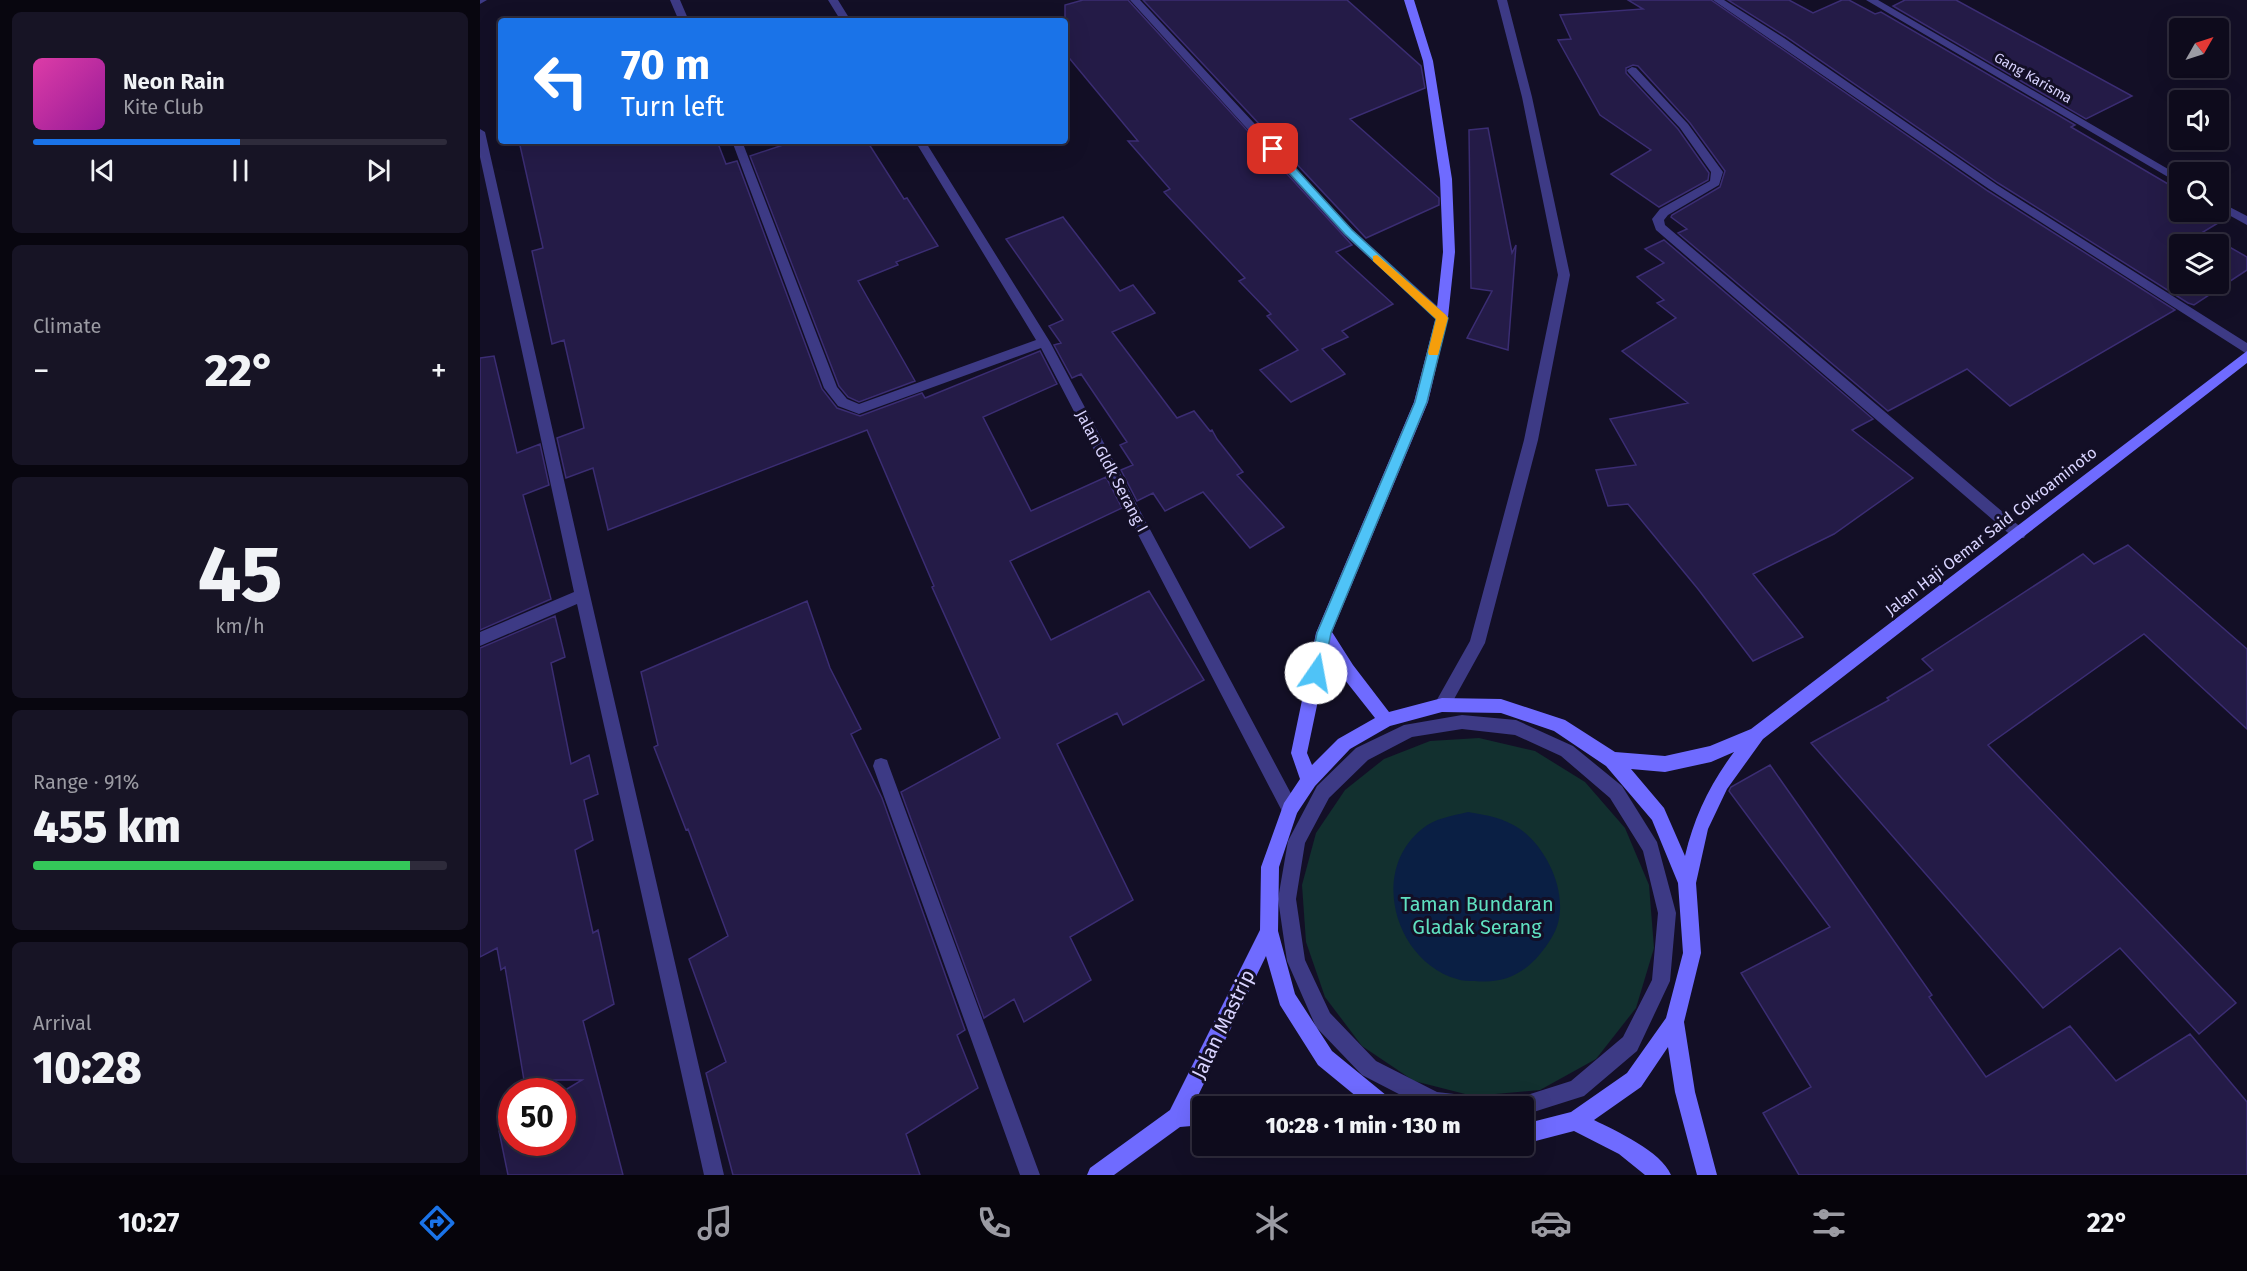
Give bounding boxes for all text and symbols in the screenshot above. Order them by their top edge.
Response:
north arrow [2169,18,2229,78]
map controls [2169,18,2229,294]
text: 70 m [621,40,710,90]
icon: left [522,42,600,120]
street label: Gang Karisma [1991,49,2075,107]
text: Neon Rain [123,68,225,95]
button: sound [2169,90,2229,150]
text: Turn left [621,91,724,123]
text: Kite Club [123,95,204,119]
pin [1247,123,1298,174]
icon: arrive [1256,132,1289,165]
icon: previous [86,154,119,187]
icon: pause [224,154,257,187]
icon: next [362,154,395,187]
button: search [2169,162,2229,222]
button: layers [2169,234,2229,294]
text: Climate [33,314,101,338]
text: 22° [205,344,275,398]
text: − [33,351,50,391]
text: + [431,351,447,391]
street label: Jalan Gldk Serang I [1072,407,1152,535]
street label: Jalan Haji Oemar Said Cokroaminoto [1882,443,2100,619]
text: 45 [197,528,283,622]
text: km/h [215,614,265,638]
position arrow [1284,641,1348,705]
text: Range · 91% [33,770,139,794]
text: 455 km [33,800,181,854]
park label: Taman Bundaran Gladak Serang [1400,892,1554,939]
street label: Jalan Mastrip [1186,965,1260,1083]
text: Arrival [33,1011,92,1035]
text: 10:28 [33,1041,142,1095]
speed limit sign: 50 [498,1078,576,1156]
text: 10:28 · 1 min · 130 m [1265,1112,1461,1139]
icon: directions [416,1202,458,1244]
icon: music [694,1202,736,1244]
icon: phone [973,1202,1015,1244]
icon: climate [1251,1202,1293,1244]
icon: car [1530,1202,1572,1244]
icon: filters [1808,1202,1850,1244]
text: 10:27 [118,1207,179,1239]
text: 22° [2087,1207,2129,1239]

